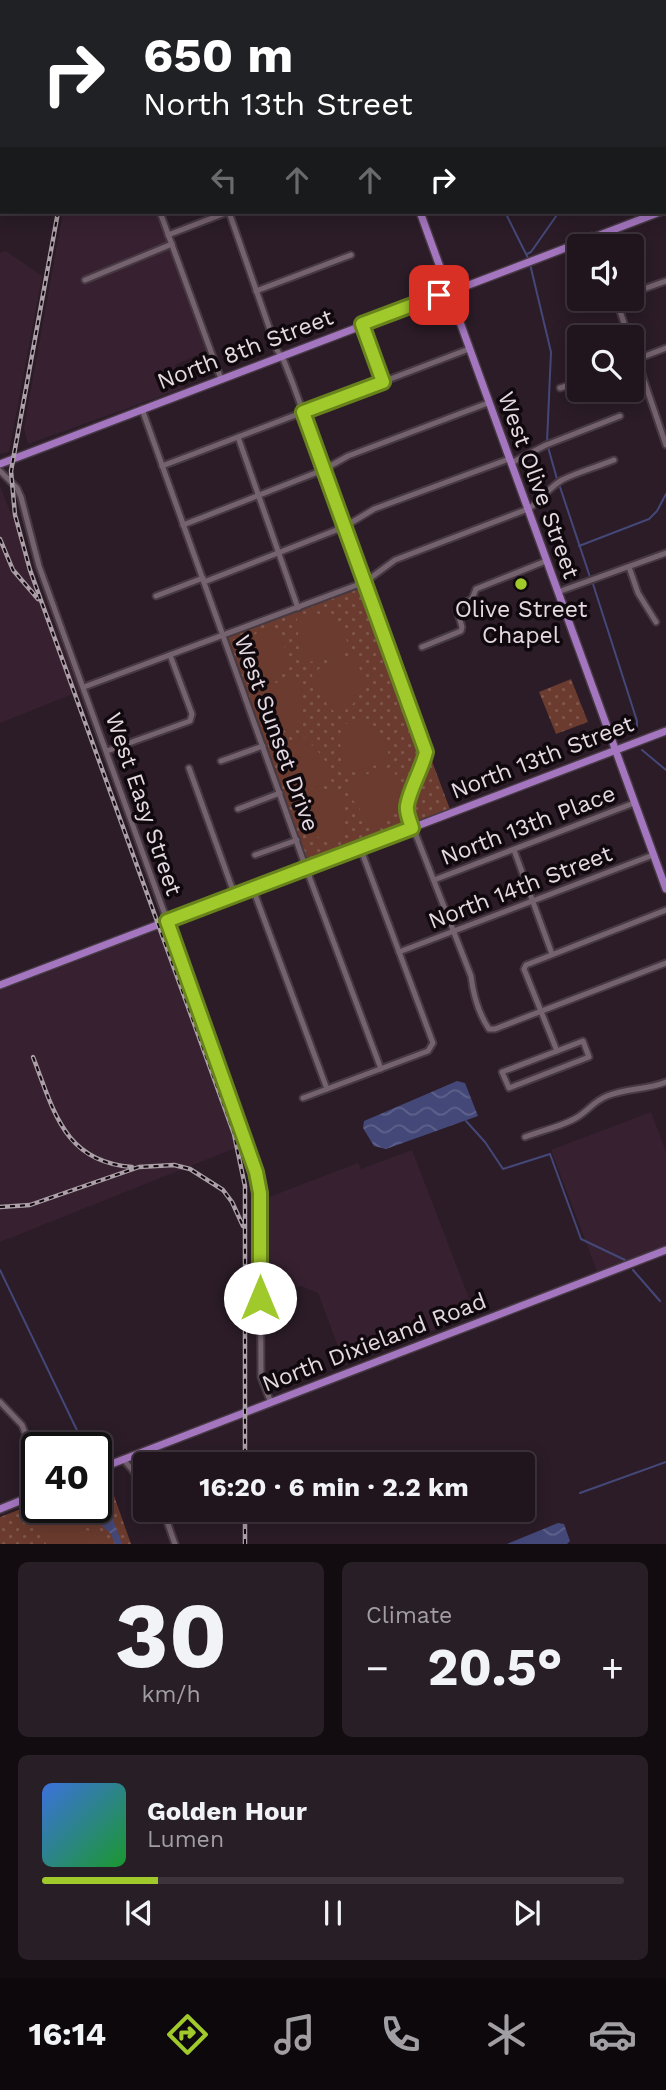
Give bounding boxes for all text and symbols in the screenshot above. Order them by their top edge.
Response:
text: 650 m [143,26,293,84]
icon: right [28,28,119,119]
text: North 13th Street [143,85,413,123]
icon: left [205,161,243,199]
icon: ahead [278,161,316,199]
icon: ahead [351,161,389,199]
icon: right [424,161,462,199]
map controls [567,234,644,402]
button: sound [567,234,644,311]
pin [409,265,469,325]
icon: arrive [420,276,458,314]
street label: North 8th Street [154,303,337,395]
button: search [567,325,644,402]
street label: West Olive Street [492,388,585,583]
marker: Olive Street Chapel [513,576,529,592]
place label: Olive Street Chapel [455,596,588,649]
street label: West Sunset Drive [228,631,325,835]
street label: West Easy Street [100,709,188,900]
street label: North 13th Street [447,710,638,805]
street label: North 13th Place [437,780,619,871]
street label: North 14th Street [425,840,616,935]
position arrow [223,1261,297,1335]
street label: North Dixieland Road [258,1287,490,1398]
speed limit sign: 40 [21,1432,112,1523]
text: 16:20 · 6 min · 2.2 km [199,1472,469,1502]
text: 30 [115,1582,227,1689]
text: Climate [366,1602,452,1629]
text: 20.5° [427,1637,563,1698]
text: − [366,1646,389,1690]
text: + [601,1646,624,1690]
text: km/h [141,1681,201,1708]
text: Golden Hour [147,1796,307,1826]
text: Lumen [147,1826,224,1853]
icon: previous [120,1894,158,1932]
icon: pause [314,1894,352,1932]
icon: next [508,1894,546,1932]
icon: directions [163,2010,212,2059]
icon: music [270,2010,319,2059]
icon: phone [376,2010,425,2059]
icon: climate [482,2010,531,2059]
icon: car [588,2010,637,2059]
text: 16:14 [29,2015,106,2053]

